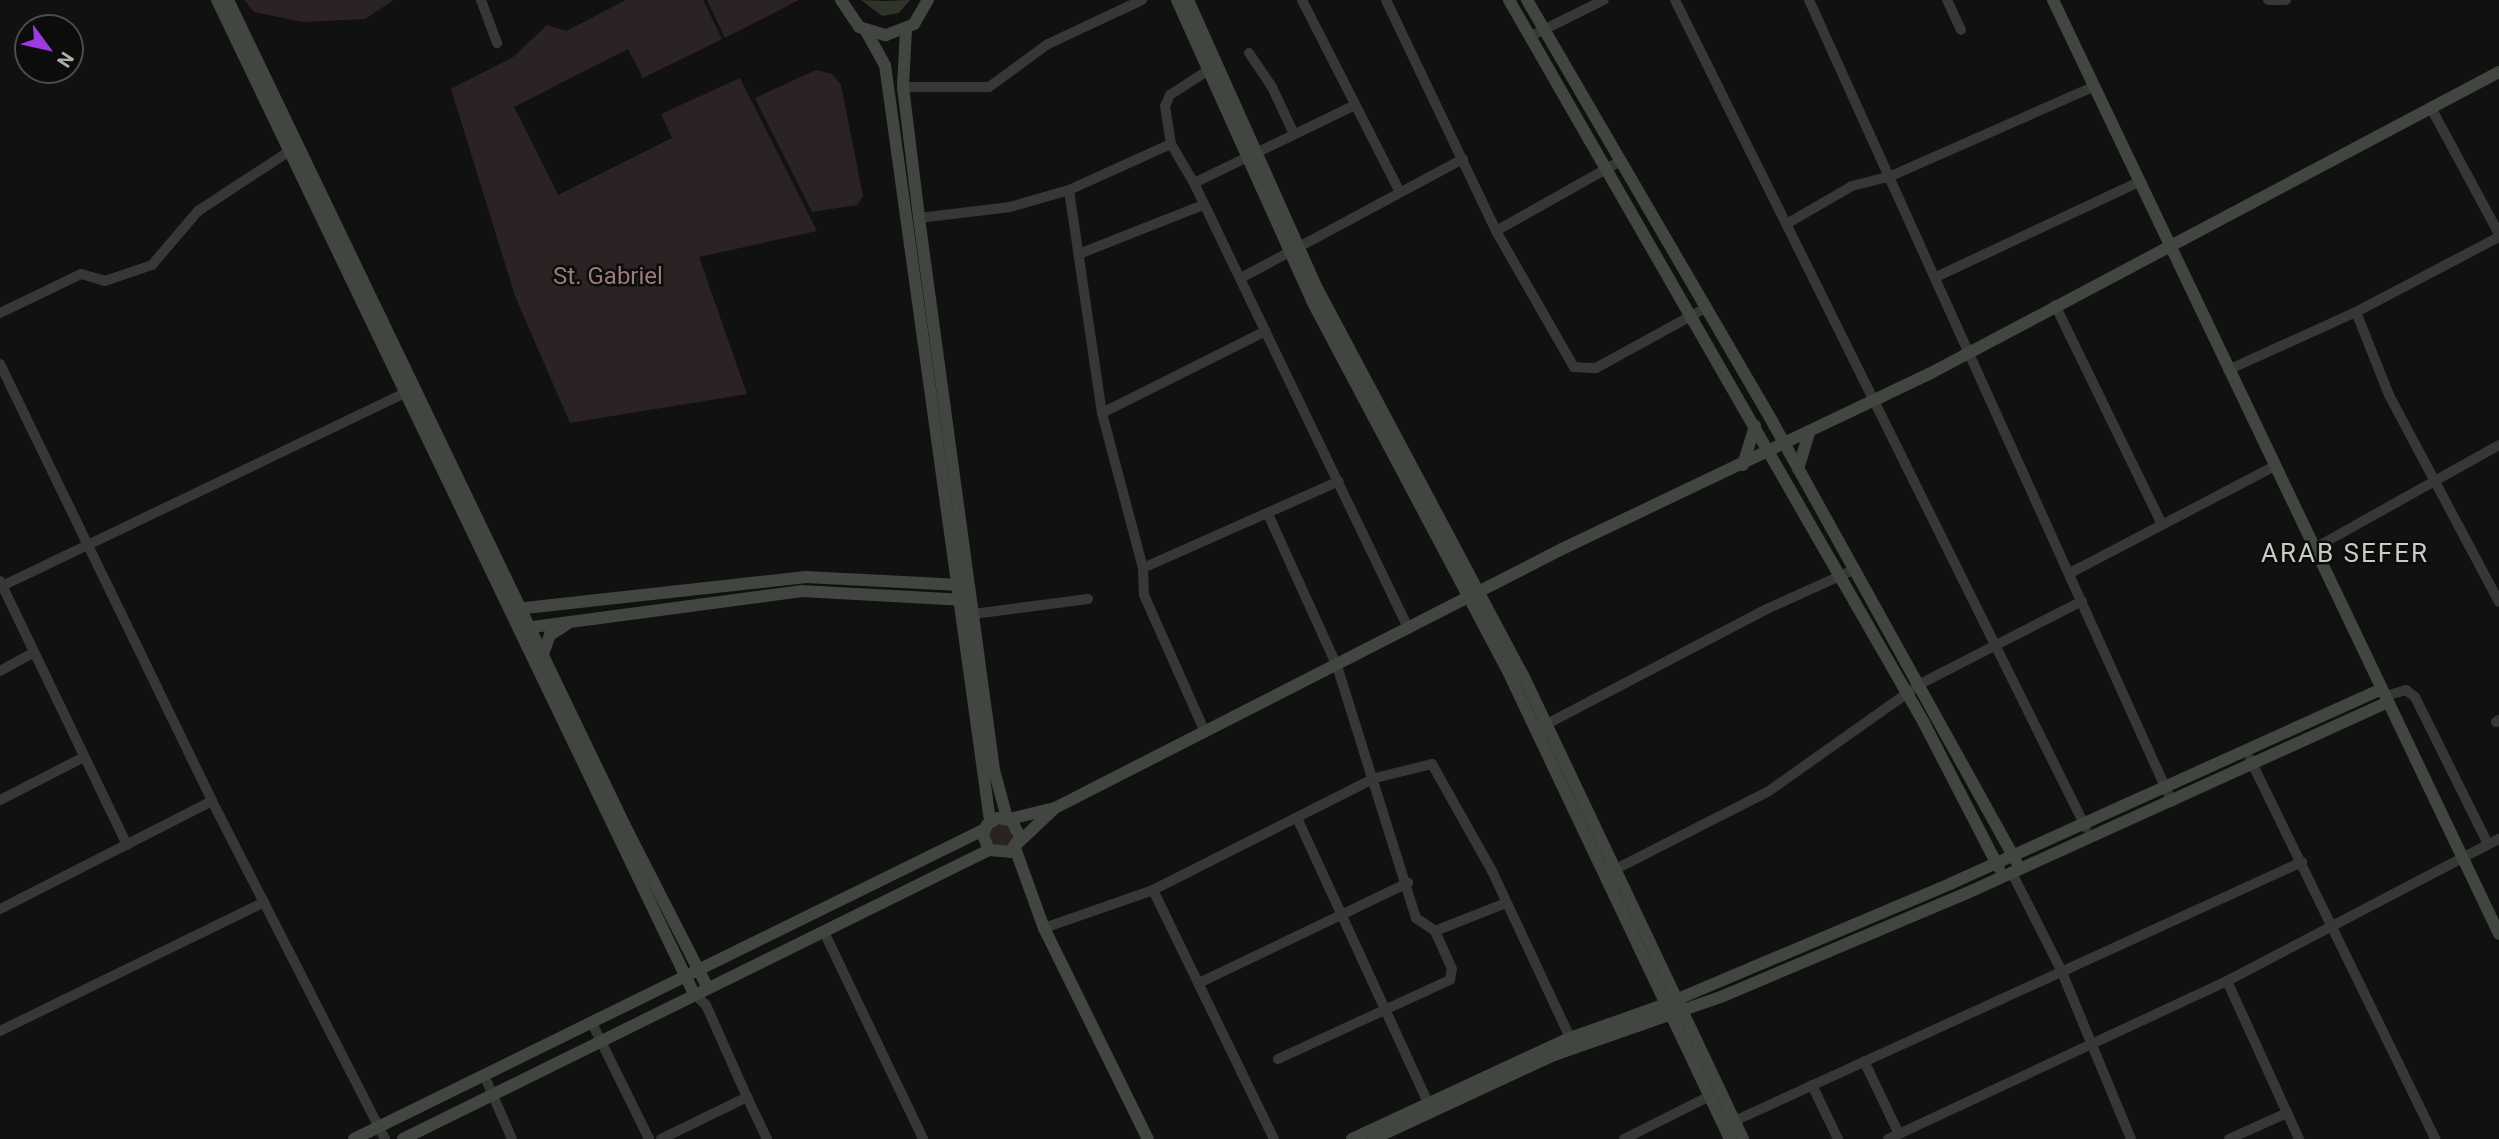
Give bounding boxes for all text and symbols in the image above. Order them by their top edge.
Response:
north arrow [14,14,84,84]
text: N [52,48,79,72]
park label: St. Gabriel [553,263,663,291]
district label: ARAB SEFER [2262,538,2428,570]

